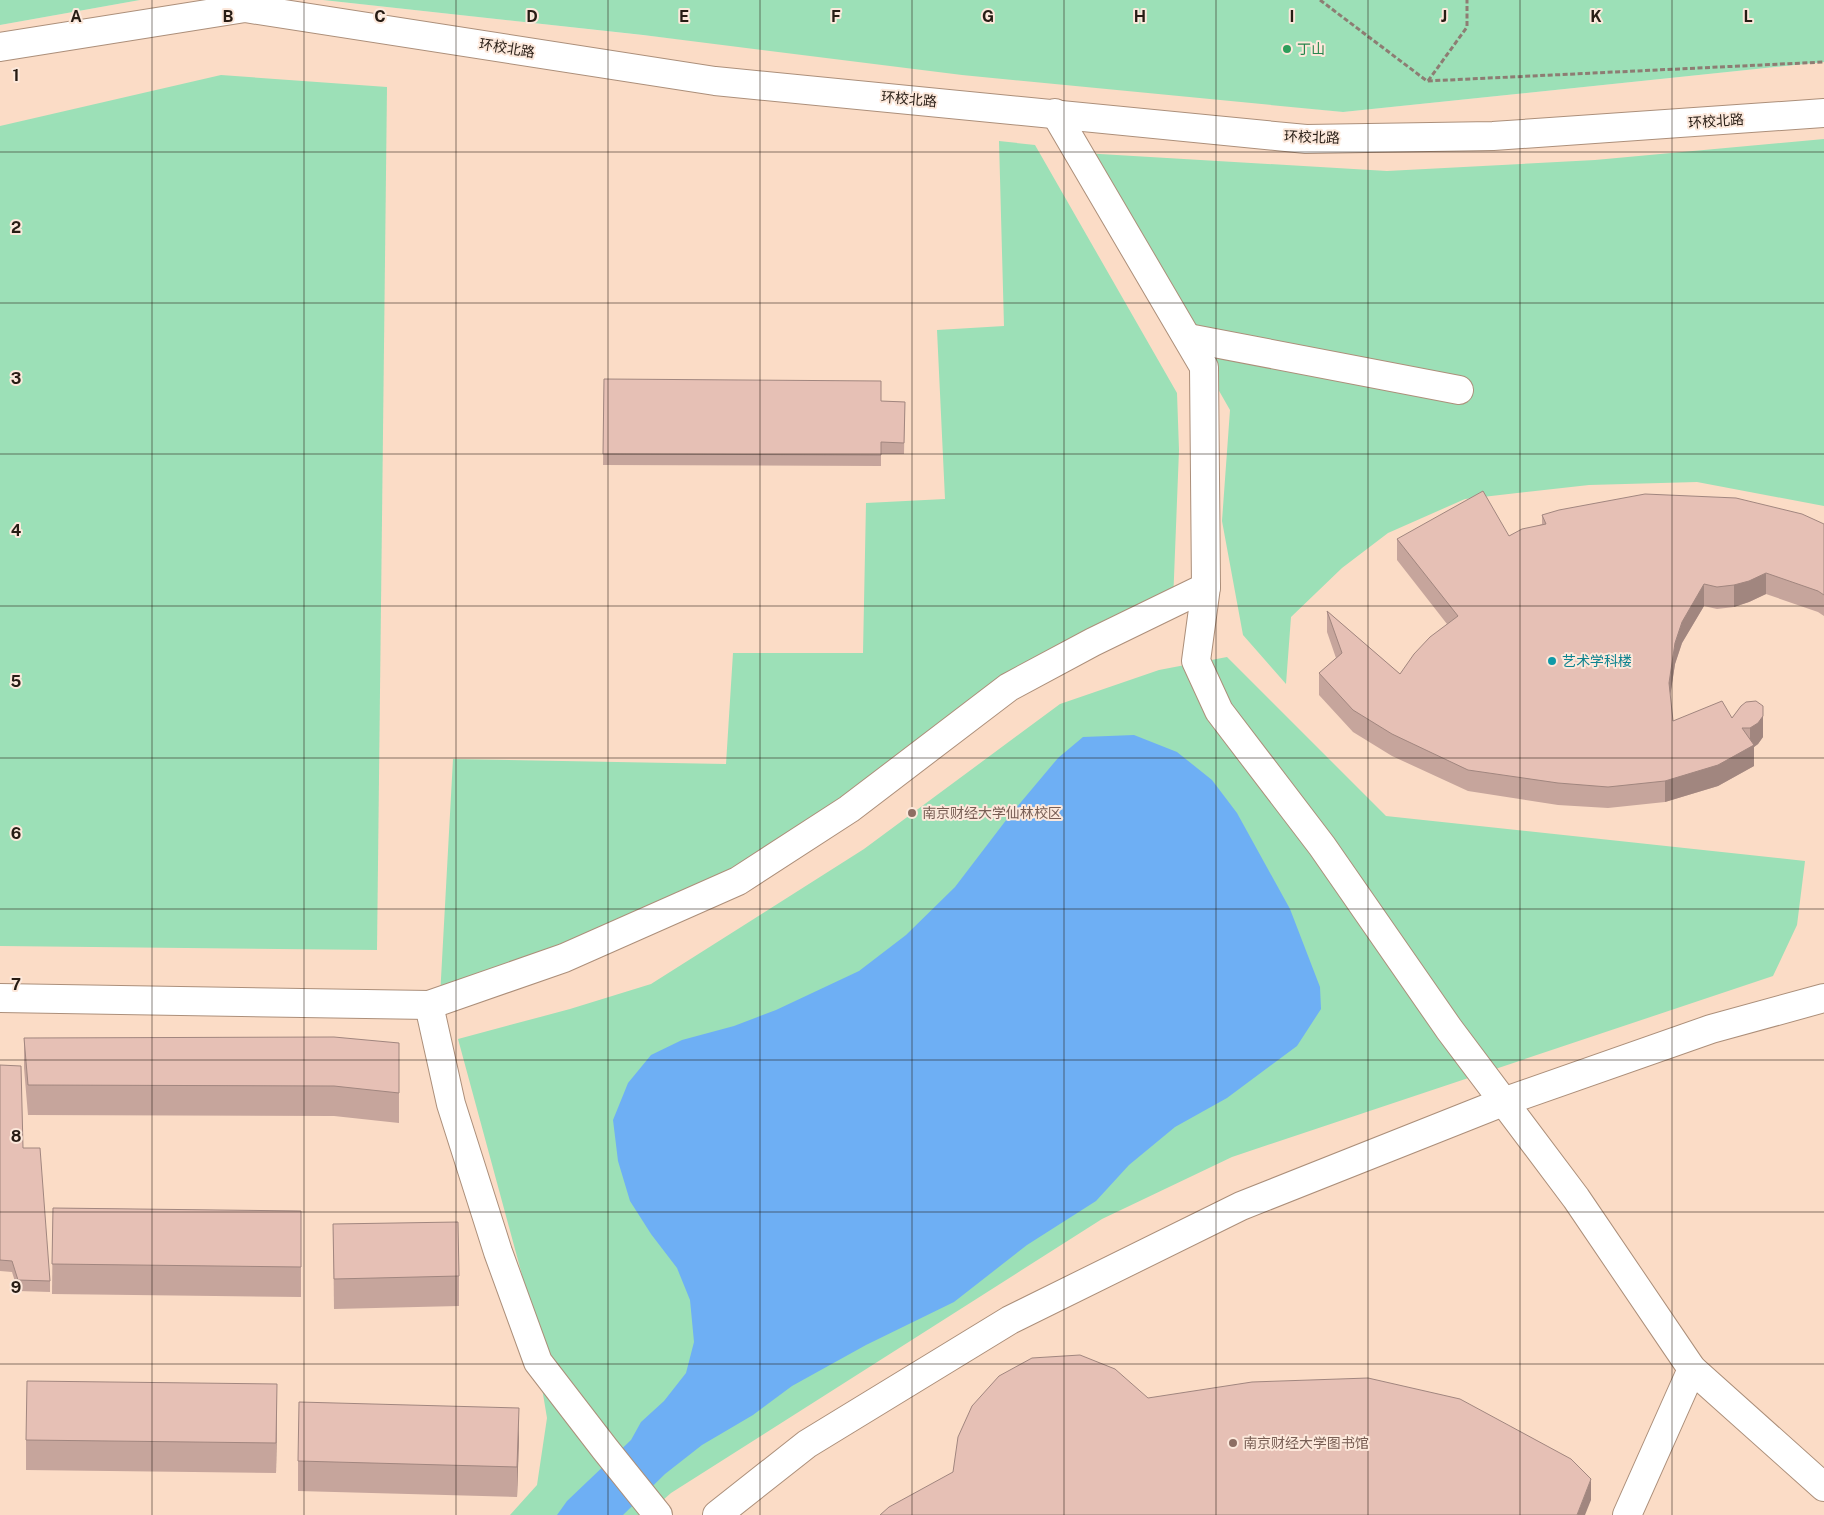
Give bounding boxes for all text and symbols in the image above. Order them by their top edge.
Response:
text: A [70,7,82,26]
text: B [223,7,234,26]
text: C [374,7,386,26]
text: D [526,7,538,26]
text: E [679,7,689,26]
text: F [831,7,841,26]
text: G [982,7,994,26]
text: H [1134,7,1146,26]
text: I [1290,7,1294,26]
text: J [1441,7,1447,26]
text: K [1590,7,1602,26]
text: L [1743,7,1753,26]
street label: 环校北路 [478,36,536,60]
place label: 丁山 [1297,41,1325,57]
marker: 丁山 [1281,43,1293,55]
text: 1 [13,66,19,85]
street label: 环校北路 [880,89,938,109]
street label: 环校北路 [1688,111,1744,131]
street label: 环校北路 [1284,128,1340,146]
text: 2 [11,218,21,237]
text: 3 [11,369,21,388]
text: 4 [11,521,22,540]
place label: 艺术学科楼 [1562,653,1632,669]
marker: 艺术学科楼 [1546,655,1558,667]
text: 5 [11,672,22,691]
place label: 南京财经大学仙林校区 [922,805,1062,821]
marker: 南京财经大学仙林校区 [906,807,918,819]
text: 6 [11,824,21,843]
text: 7 [11,975,21,994]
text: 8 [11,1127,22,1146]
text: 9 [11,1278,21,1297]
place label: 南京财经大学图书馆 [1243,1435,1369,1451]
marker: 南京财经大学图书馆 [1227,1437,1239,1449]

